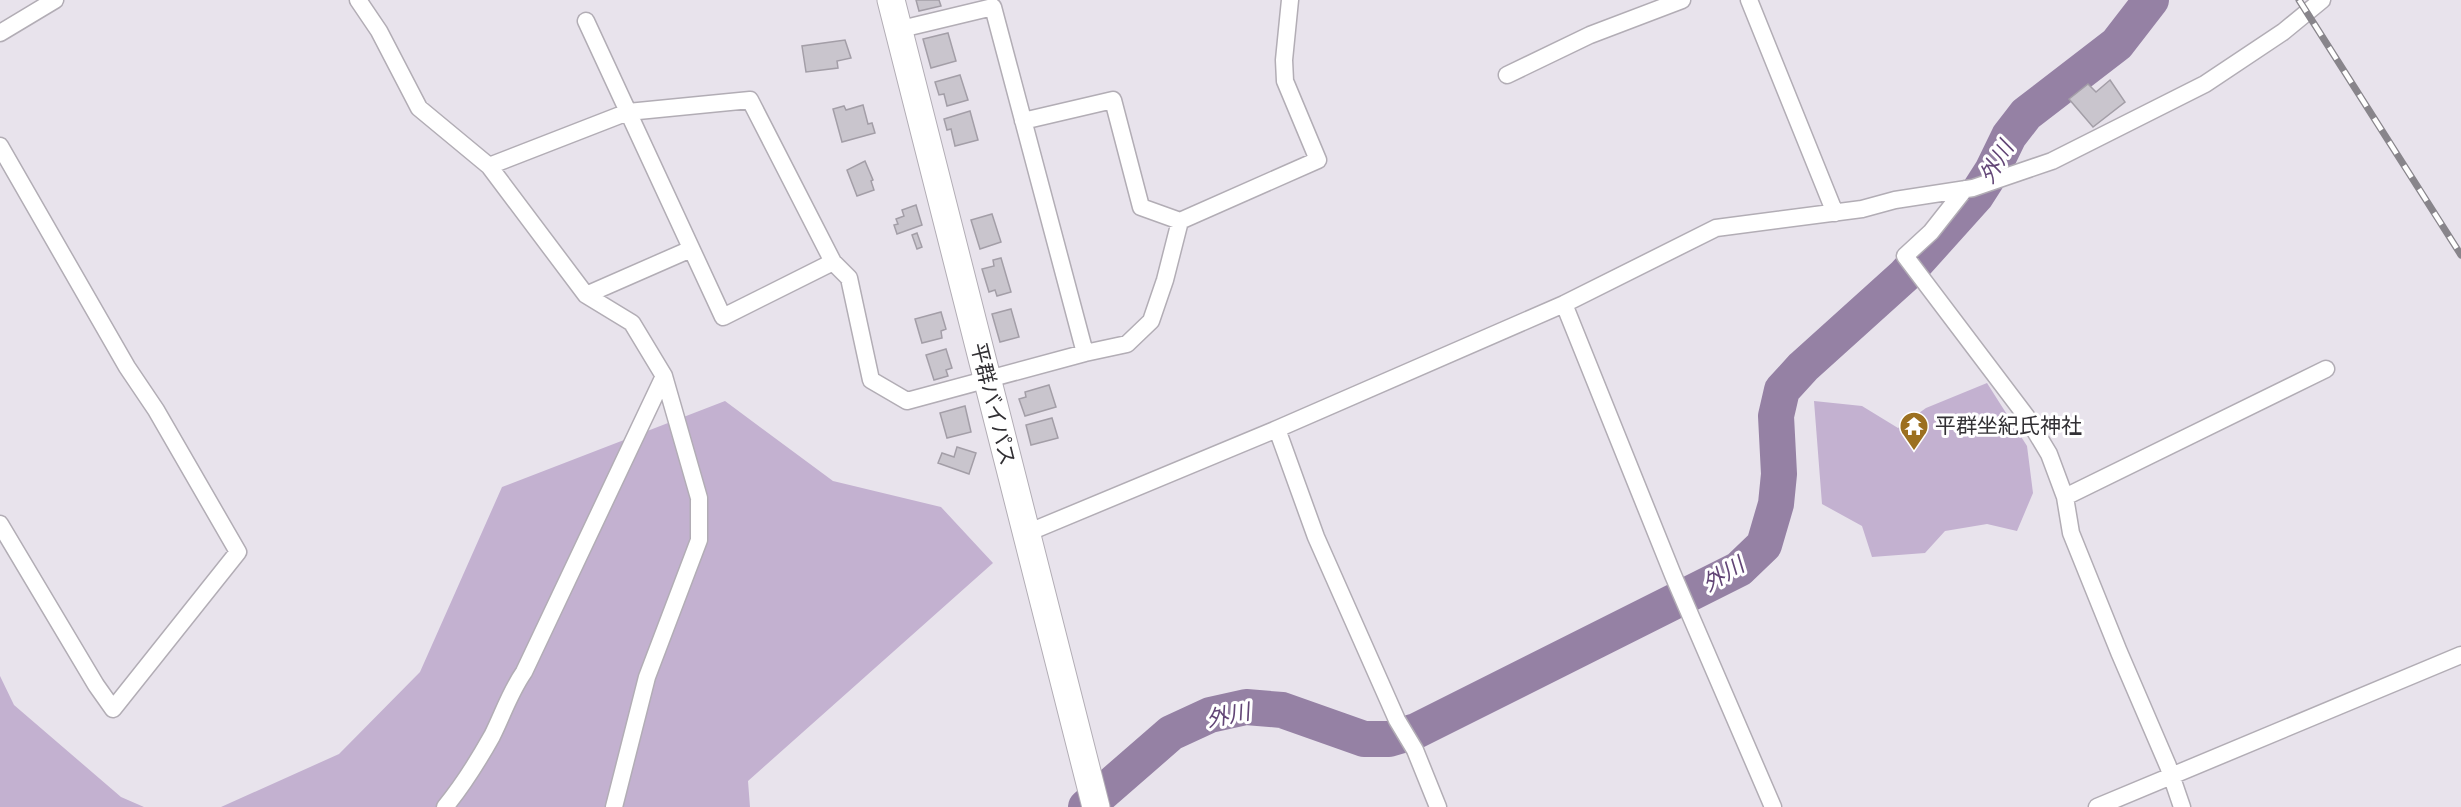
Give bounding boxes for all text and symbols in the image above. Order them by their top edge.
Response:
water label: 外川 [1974,135,2020,188]
street label: 平群バイパス [967,340,1021,468]
temple icon: 平群坐紀氏神社 [1898,410,1930,452]
place label: 平群坐紀氏神社 [1935,413,2082,437]
water label: 外川 [1697,550,1750,596]
water label: 外川 [1204,698,1254,732]

